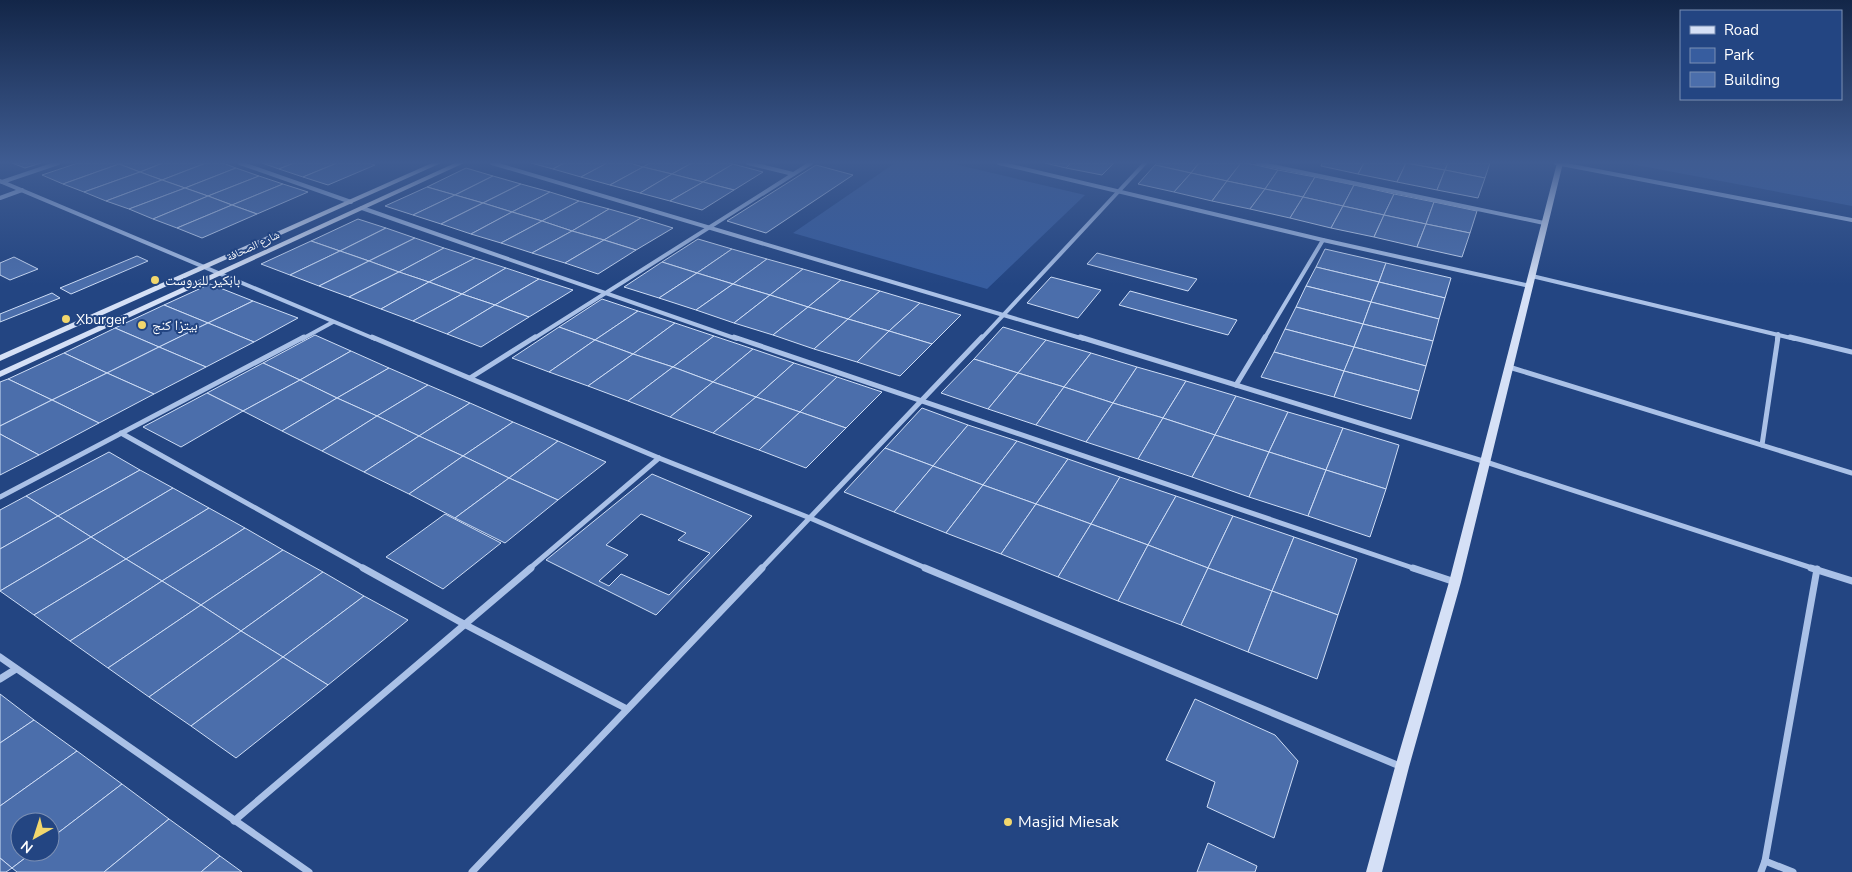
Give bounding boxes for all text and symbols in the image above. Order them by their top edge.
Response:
legend [1680,10,1842,100]
text: Road [1724,20,1759,40]
text: Park [1724,45,1754,65]
text: Building [1724,70,1780,90]
street label: شارع الصحافة [224,227,282,265]
place label: بابكير للبروست [165,271,240,290]
marker: بابكير للبروست [149,274,161,286]
place label: Xburger [76,310,127,329]
marker: Xburger [60,313,72,325]
place label: بيتزا كنج [152,316,198,335]
marker: بيتزا كنج [136,319,148,331]
place label: Masjid Miesak [1018,811,1120,833]
north arrow [10,812,60,862]
marker: Masjid Miesak [1002,816,1014,828]
text: N [17,836,37,857]

